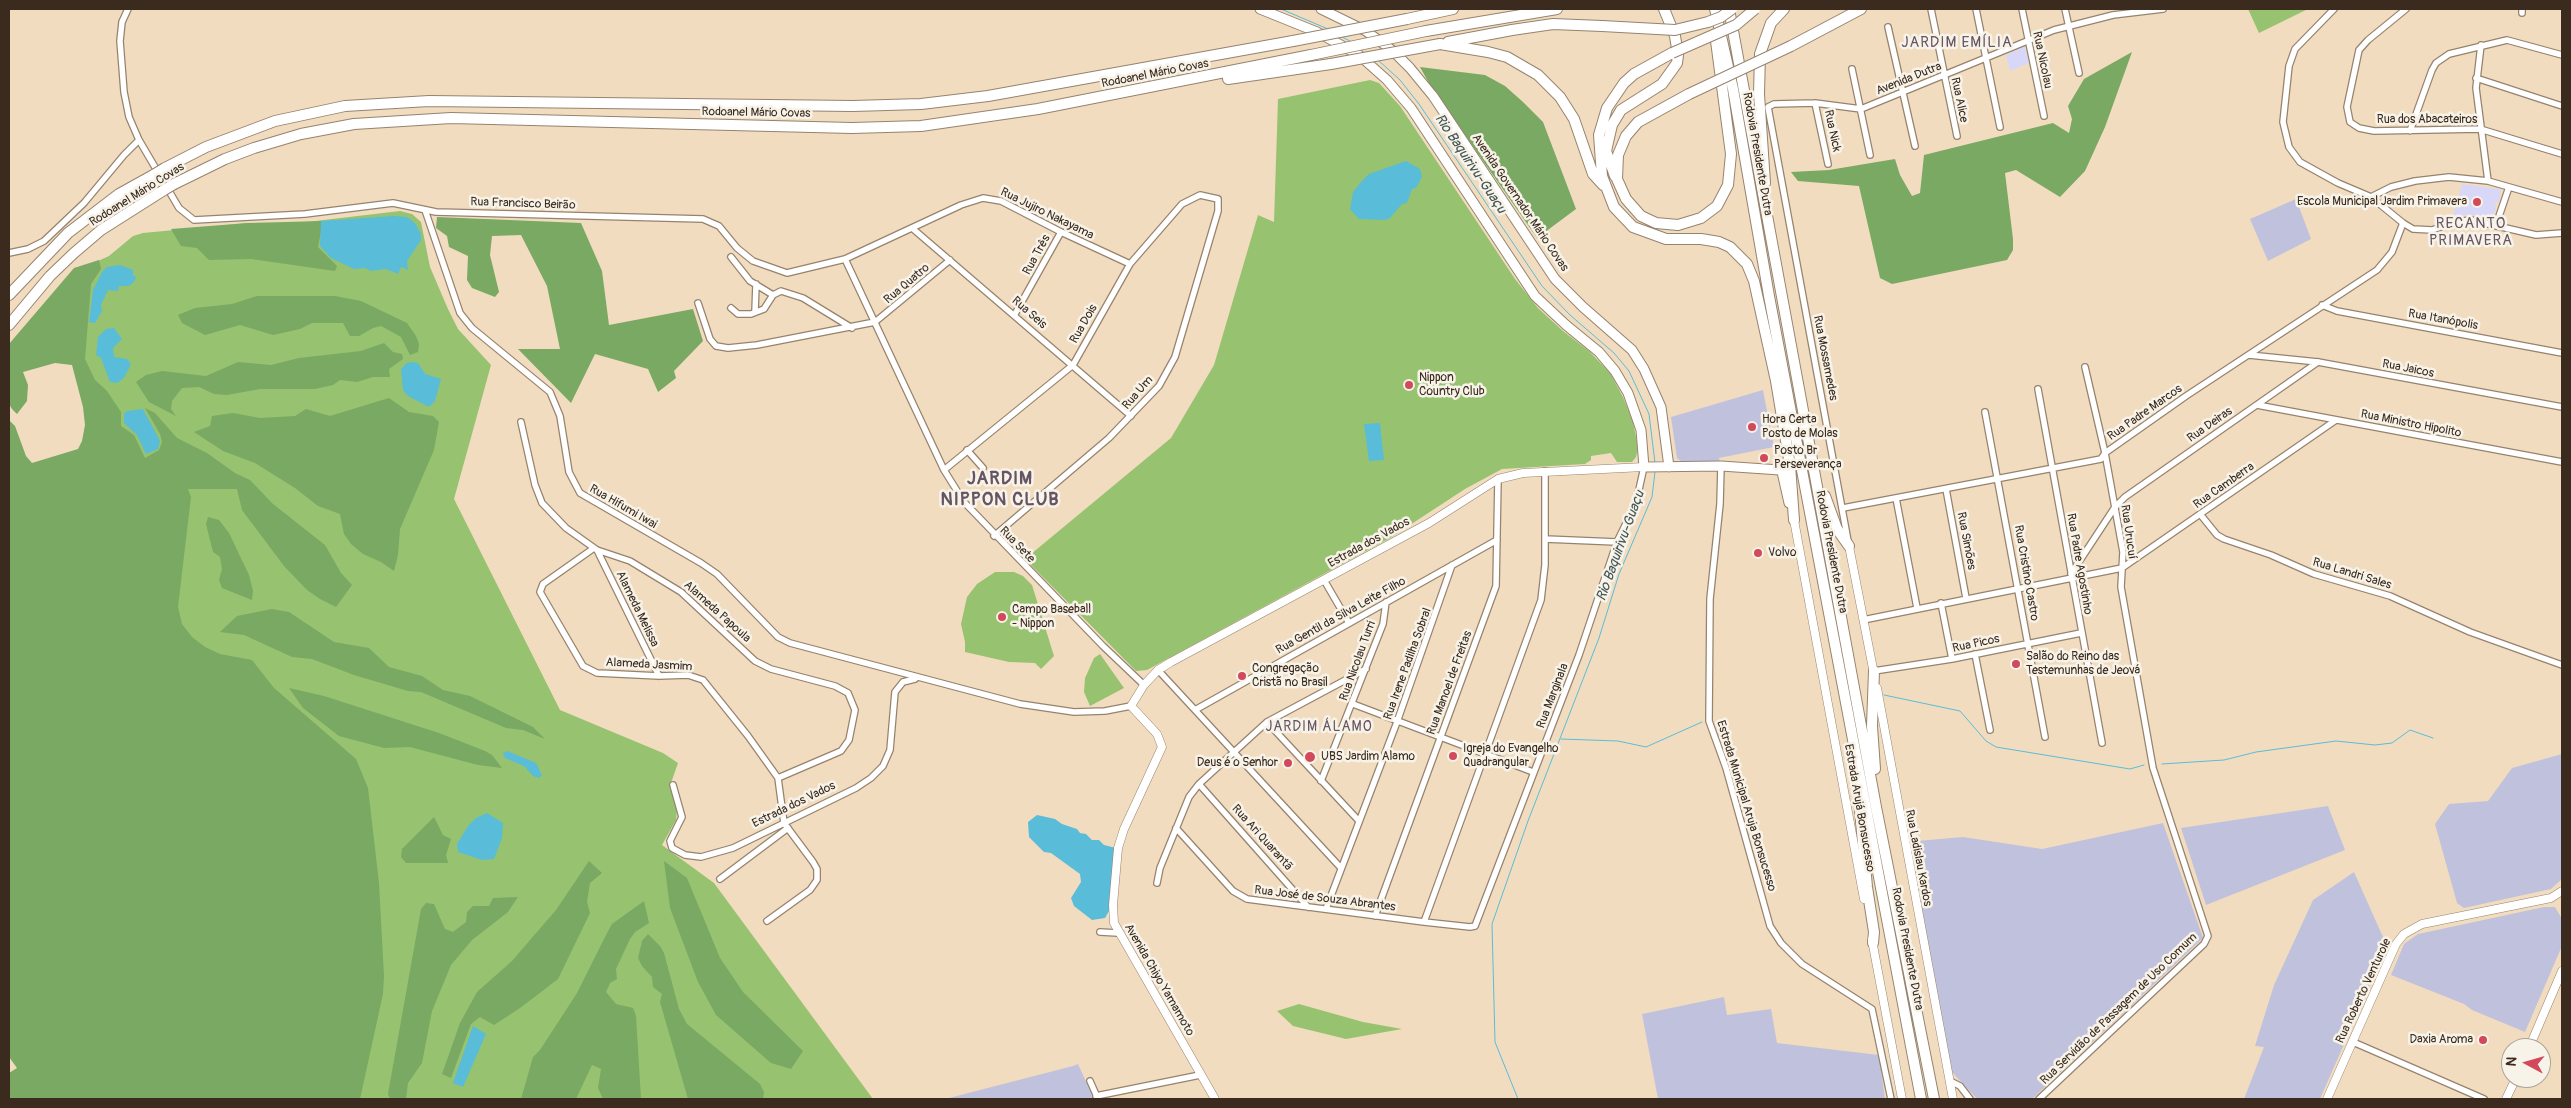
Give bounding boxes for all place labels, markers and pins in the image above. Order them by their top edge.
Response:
place label: Escola Municipal Jardim Primavera [2297,195,2467,209]
marker: Escola Municipal Jardim Primavera [2471,196,2483,208]
place label: Nippon Country Club [1419,371,1485,399]
marker: Nippon Country Club [1403,379,1415,391]
place label: Hora Certa Posto de Molas [1762,413,1838,441]
marker: Hora Certa Posto de Molas [1746,421,1758,433]
place label: Posto Br Perseverança [1774,444,1842,472]
marker: Posto Br Perseverança [1758,452,1770,464]
place label: Volvo [1768,546,1796,560]
marker: Volvo [1752,547,1764,559]
place label: Campo Baseball - Nippon [1012,603,1091,631]
marker: Campo Baseball - Nippon [996,611,1008,623]
place label: Salão do Reino das Testemunhas de Jeová [2026,650,2140,678]
marker: Salão do Reino das Testemunhas de Jeová [2010,658,2022,670]
place label: Congregação Cristã no Brasil [1252,662,1328,690]
marker: Congregação Cristã no Brasil [1236,670,1248,682]
place label: Igreja do Evangelho Quadrangular [1463,742,1559,770]
marker: UBS Jardim Alamo [1303,750,1317,764]
place label: UBS Jardim Alamo [1321,750,1415,764]
marker: Igreja do Evangelho Quadrangular [1447,750,1459,762]
place label: Deus é o Senhor [1197,756,1278,770]
marker: Deus é o Senhor [1282,757,1294,769]
place label: Daxia Aroma [2409,1033,2473,1047]
marker: Daxia Aroma [2477,1034,2489,1046]

